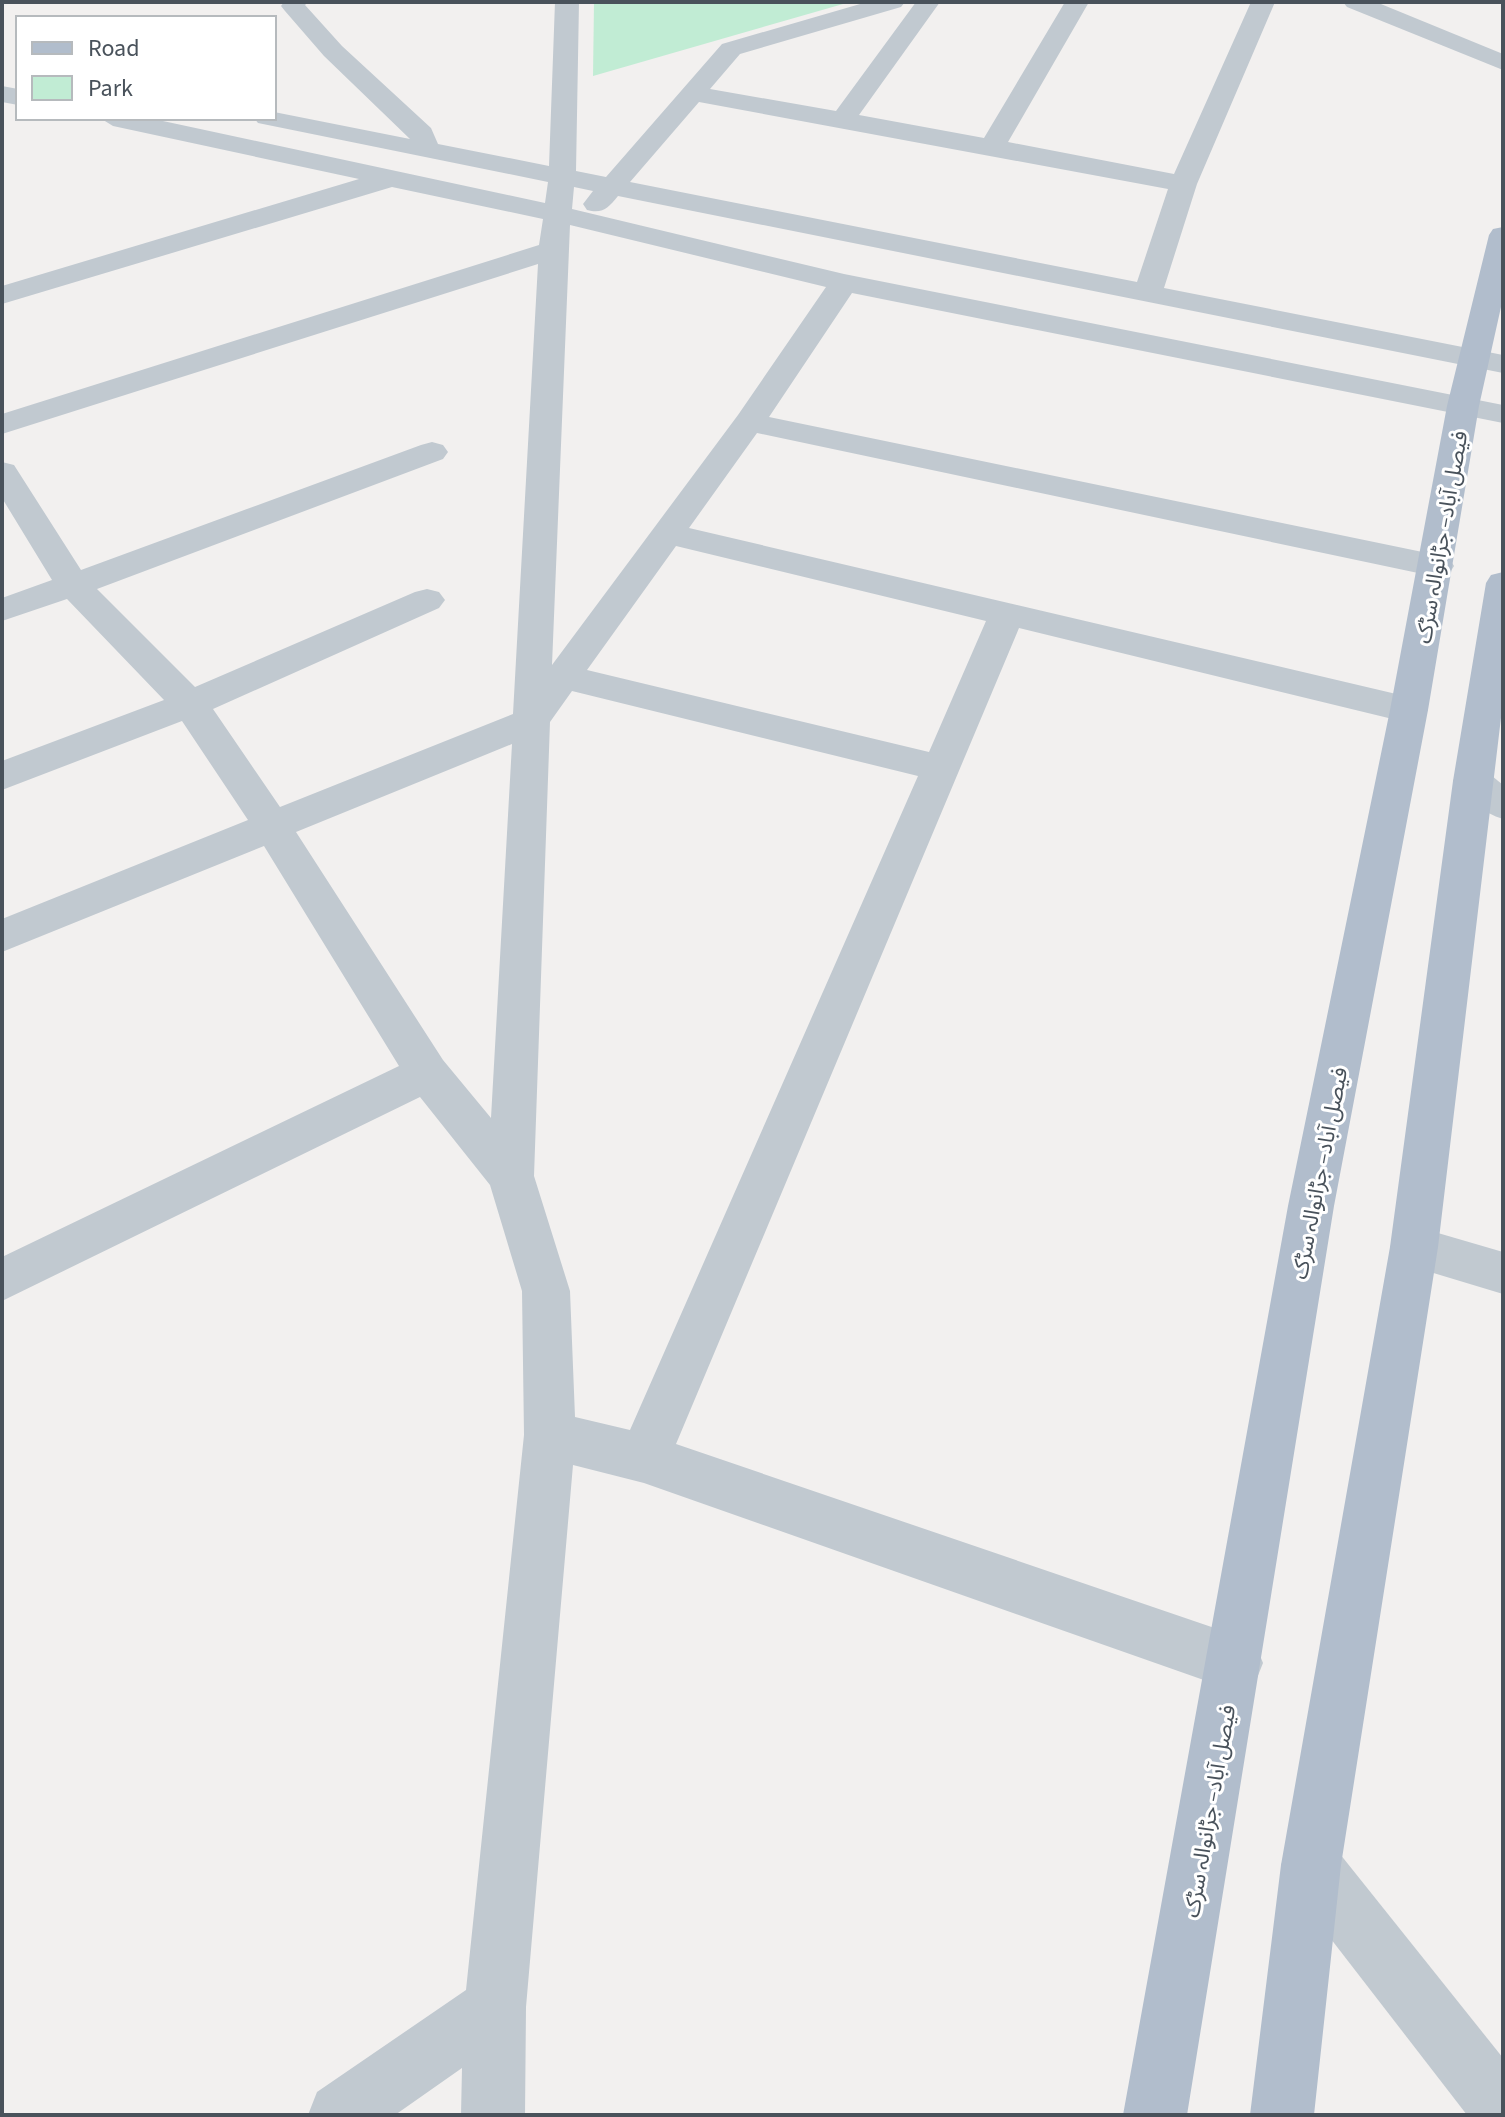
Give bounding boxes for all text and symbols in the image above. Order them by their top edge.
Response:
legend [16,16,276,120]
text: Road [88,31,140,66]
text: Park [88,71,133,106]
street label: فیصل آباد– جڑانوالہ سڑک [1408,428,1476,646]
street label: فیصل آباد– جڑانوالہ سڑک [1284,1064,1356,1282]
street label: فیصل آباد– جڑانوالہ سڑک [1176,1702,1244,1920]

